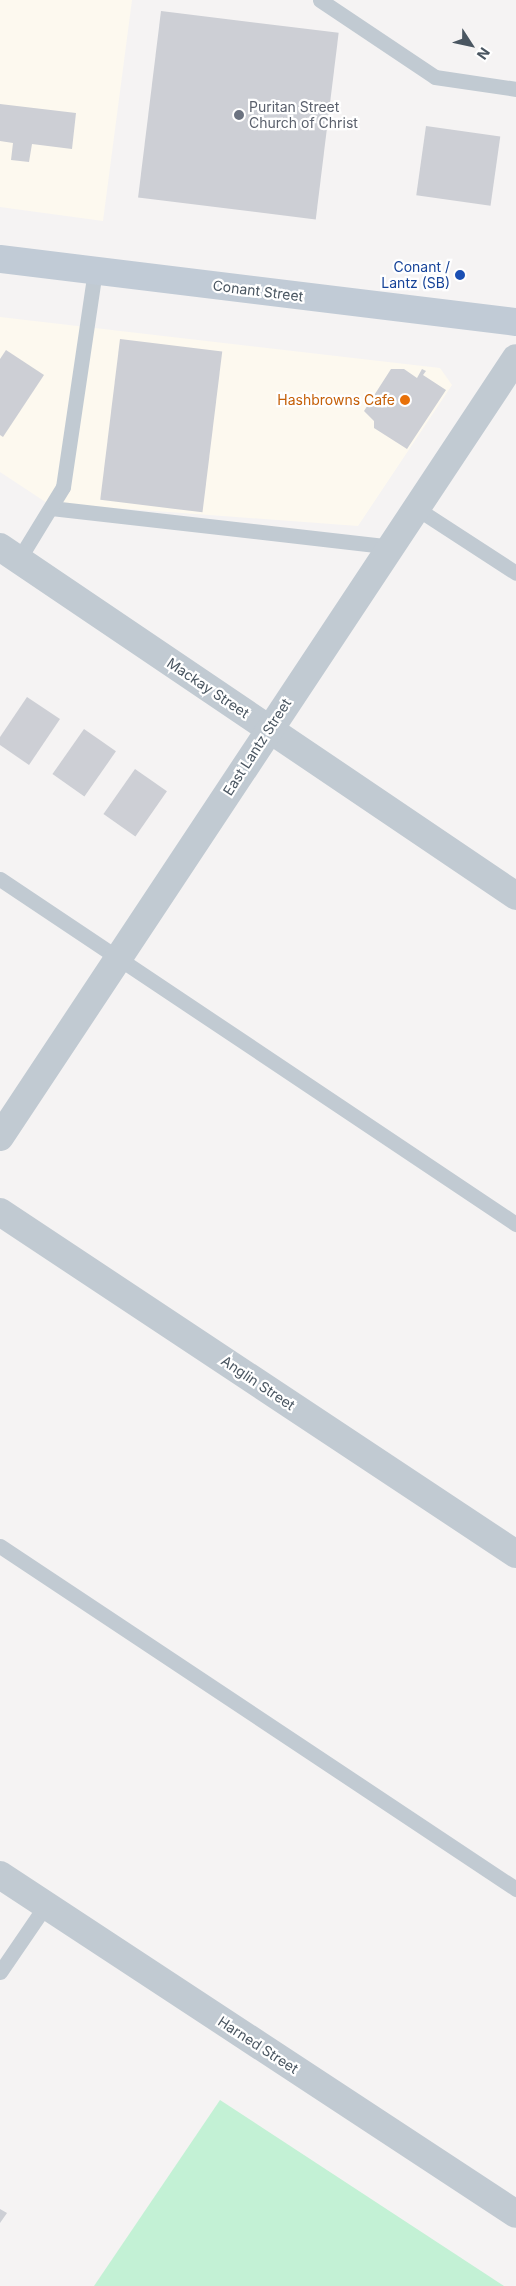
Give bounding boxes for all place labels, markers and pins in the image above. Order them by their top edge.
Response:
place label: Puritan Street Church of Christ [249,99,358,132]
marker: Puritan Street Church of Christ [233,109,245,121]
place label: Conant / Lantz (SB) [381,259,450,292]
marker: Conant / Lantz (SB) [454,269,466,281]
place label: Hashbrowns Cafe [277,392,395,408]
marker: Hashbrowns Cafe [399,394,411,406]

